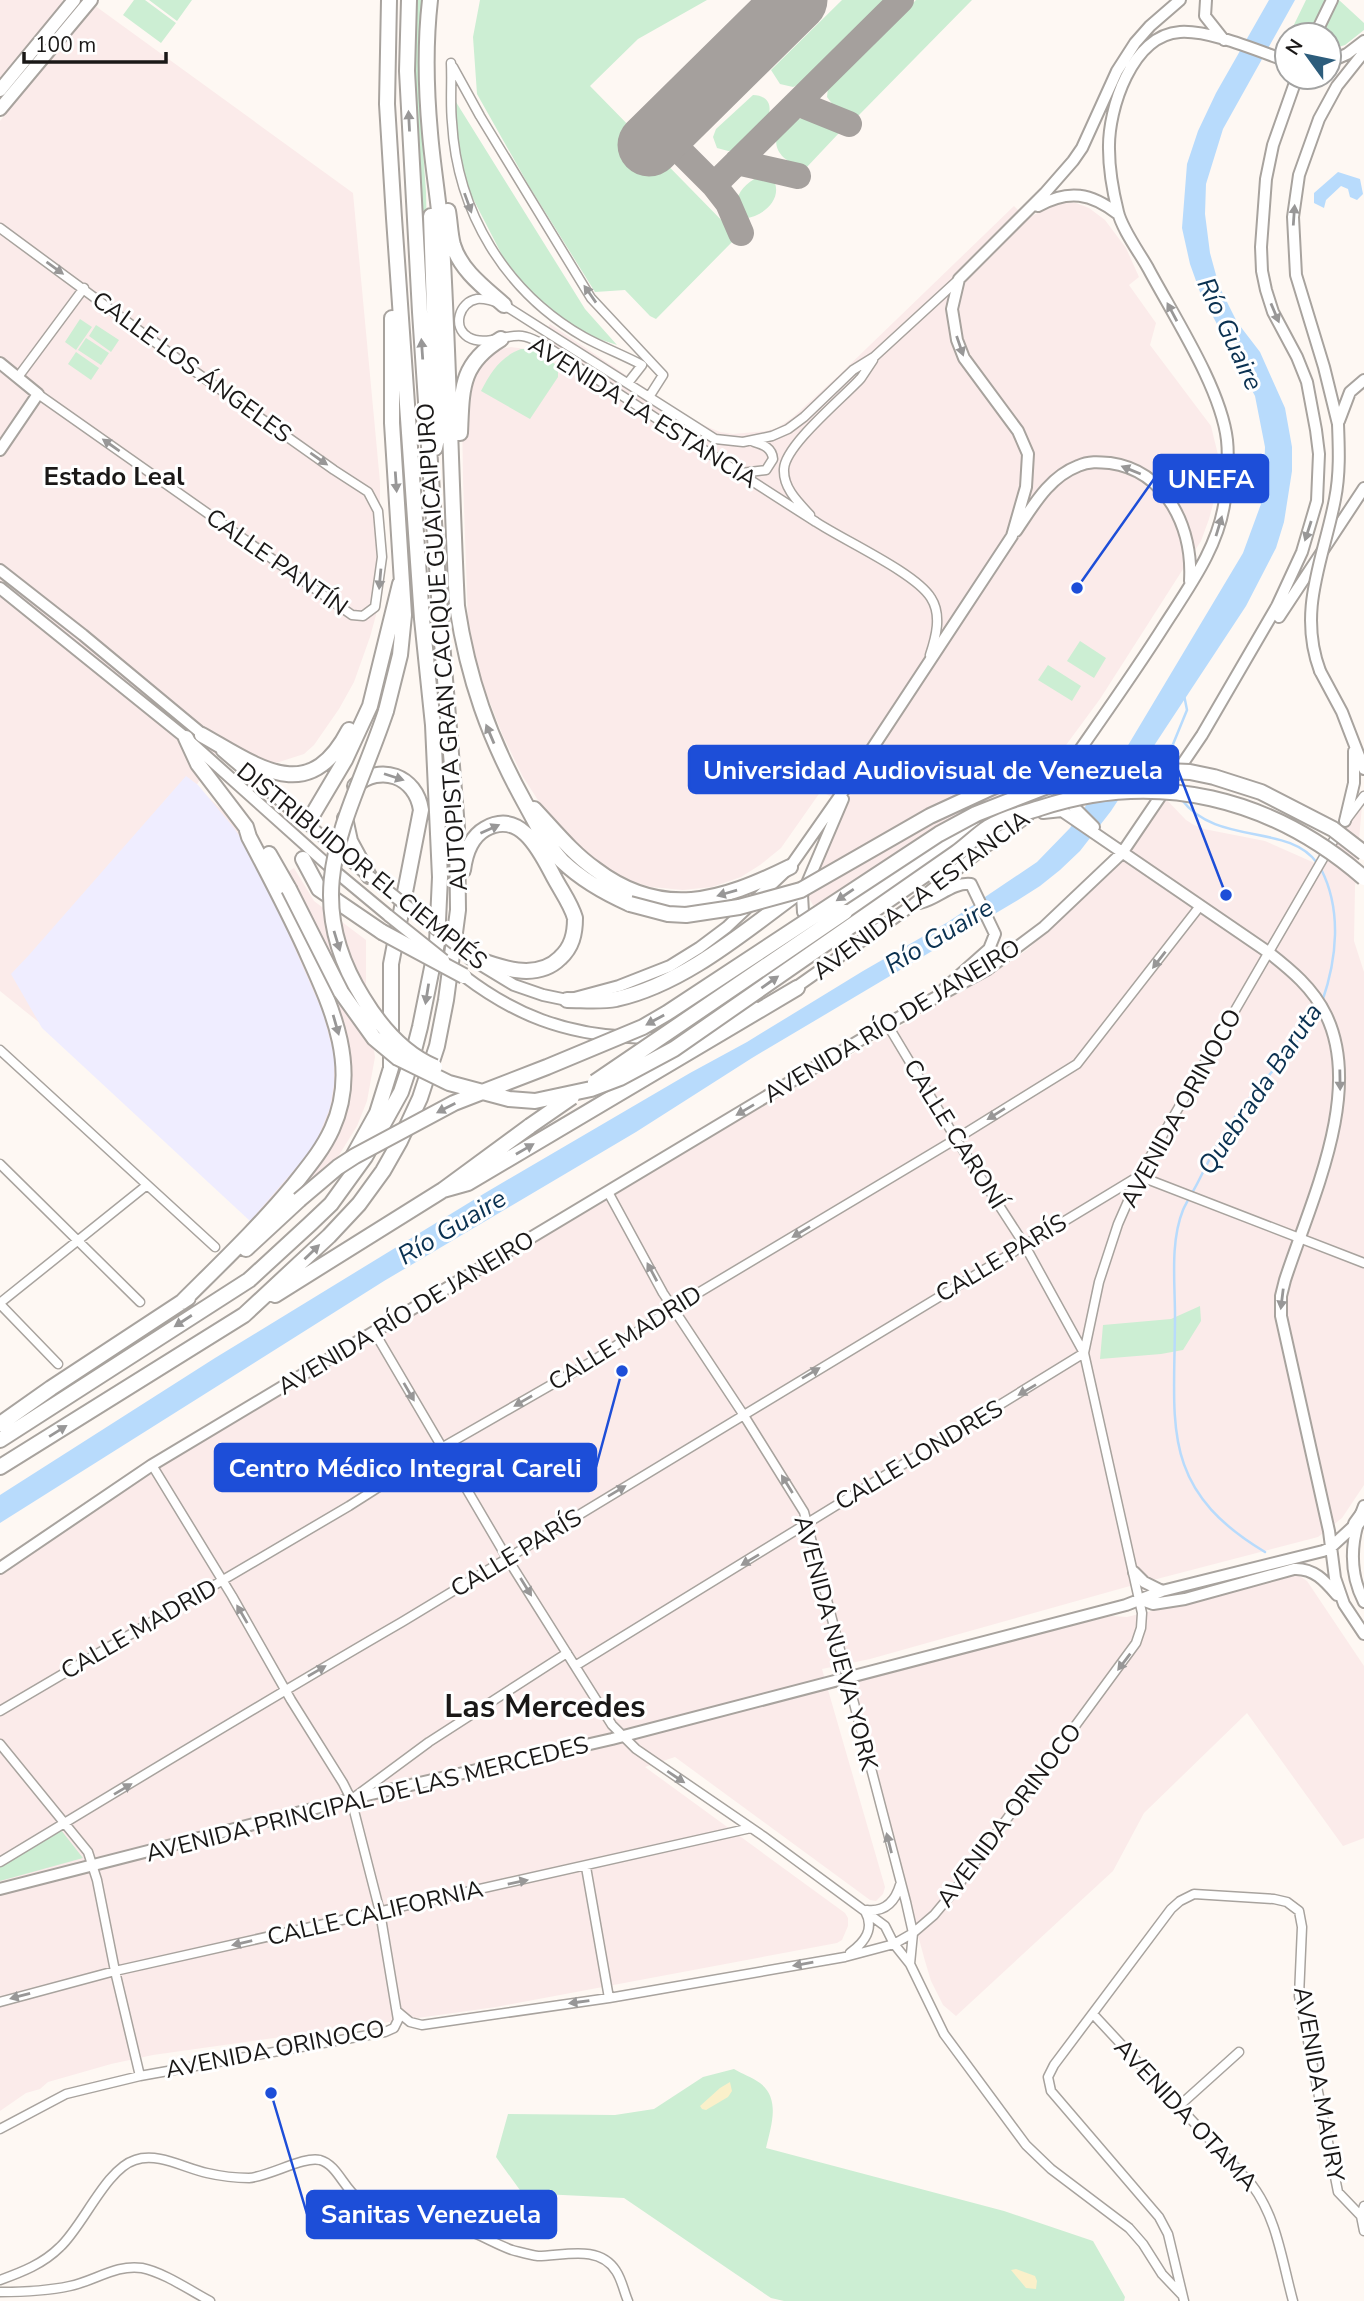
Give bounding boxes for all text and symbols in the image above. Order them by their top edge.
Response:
scale bar [24,21,166,65]
north arrow [1273,21,1343,91]
text: 100 m [35,31,96,59]
text: N [1280,34,1309,60]
one-way arrow [404,110,415,132]
one-way arrow [463,193,474,214]
one-way arrow [1288,203,1299,225]
one-way arrow [46,261,65,275]
water label: Río Guaire [1189,272,1271,396]
street label: CALLE LOS ÁNGELES [86,284,298,450]
one-way arrow [583,285,597,303]
one-way arrow [1166,301,1178,321]
one-way arrow [1269,303,1281,323]
street label: AVENIDA LA ESTANCIA [523,329,764,496]
one-way arrow [955,335,965,356]
one-way arrow [417,337,428,359]
street label: AUTOPISTA GRAN CACIQUE GUAICAIPURO [409,402,475,892]
one-way arrow [102,438,120,452]
one-way arrow [310,452,328,466]
callout: UNEFA [1154,455,1268,502]
district label: Estado Leal [44,459,185,494]
text: UNEFA [1168,462,1255,497]
one-way arrow [1120,464,1141,475]
one-way arrow [391,471,402,493]
street label: CALLE PANTÍN [200,501,354,623]
one-way arrow [1214,515,1224,536]
one-way arrow [1303,520,1313,541]
one-way arrow [374,568,385,590]
one-way arrow [485,724,496,745]
callout: Universidad Audiovisual de Venezuela [689,746,1178,793]
text: Universidad Audiovisual de Venezuela [703,753,1163,788]
street label: DISTRIBUIDOR EL CIEMPIÉS [230,755,494,977]
one-way arrow [383,773,404,783]
street label: AVENIDA LA ESTANCIA [806,803,1036,987]
one-way arrow [480,823,500,835]
one-way arrow [716,889,737,899]
one-way arrow [836,889,855,902]
water label: Río Guaire [878,890,1000,982]
one-way arrow [332,930,342,951]
street label: AVENIDA RÍO DE JANEIRO [758,932,1026,1110]
one-way arrow [1151,951,1166,969]
one-way arrow [761,975,779,989]
one-way arrow [421,983,432,1005]
water label: Quebrada Baruta [1190,996,1330,1182]
street label: AVENIDA ORINOCO [1113,1003,1249,1213]
one-way arrow [645,1014,665,1026]
one-way arrow [332,1015,342,1036]
street label: CALLE CARONÍ [896,1053,1015,1217]
one-way arrow [1334,1069,1346,1091]
one-way arrow [435,1102,455,1114]
one-way arrow [735,1103,754,1116]
one-way arrow [986,1108,1006,1121]
one-way arrow [516,1143,535,1155]
water label: Río Guaire [391,1181,513,1273]
street label: CALLE PARÍS [930,1206,1072,1310]
street label: AVENIDA RÍO DE JANEIRO [272,1224,540,1402]
one-way arrow [791,1225,811,1237]
one-way arrow [304,1243,321,1260]
one-way arrow [646,1262,658,1282]
street label: CALLE MADRID [542,1278,708,1398]
one-way arrow [1277,1288,1288,1310]
one-way arrow [173,1315,193,1328]
one-way arrow [802,1367,821,1379]
one-way arrow [403,1382,415,1401]
one-way arrow [1017,1383,1036,1396]
street label: CALLE LONDRES [829,1392,1009,1518]
one-way arrow [513,1395,533,1407]
one-way arrow [48,1425,67,1438]
callout: Centro Médico Integral Careli [215,1444,596,1491]
text: Centro Médico Integral Careli [228,1451,582,1486]
one-way arrow [780,1475,793,1494]
one-way arrow [607,1485,626,1497]
street label: CALLE PARÍS [445,1501,587,1605]
street label: AVENIDA NUEVA YORK [787,1512,886,1775]
one-way arrow [740,1554,759,1566]
street label: CALLE MADRID [55,1571,223,1687]
one-way arrow [519,1577,532,1596]
one-way arrow [236,1604,248,1624]
one-way arrow [1116,1652,1131,1670]
one-way arrow [307,1665,326,1677]
district label: Las Mercedes [444,1685,646,1728]
street label: AVENIDA ORINOCO [929,1716,1089,1914]
street label: AVENIDA PRINCIPAL DE LAS MERCEDES [142,1728,592,1870]
one-way arrow [667,1770,685,1784]
one-way arrow [113,1783,132,1796]
one-way arrow [884,1832,894,1853]
street label: CALLE CALIFORNIA [264,1873,486,1953]
one-way arrow [507,1876,529,1887]
one-way arrow [231,1938,253,1949]
one-way arrow [792,1959,814,1970]
street label: AVENIDA MAURY [1286,1984,1352,2185]
one-way arrow [9,1991,31,2002]
one-way arrow [568,1997,590,2008]
street label: AVENIDA ORINOCO [163,2012,387,2086]
street label: AVENIDA OTAMA [1107,2032,1265,2198]
callout: Sanitas Venezuela [307,2191,556,2238]
text: Sanitas Venezuela [321,2197,541,2232]

